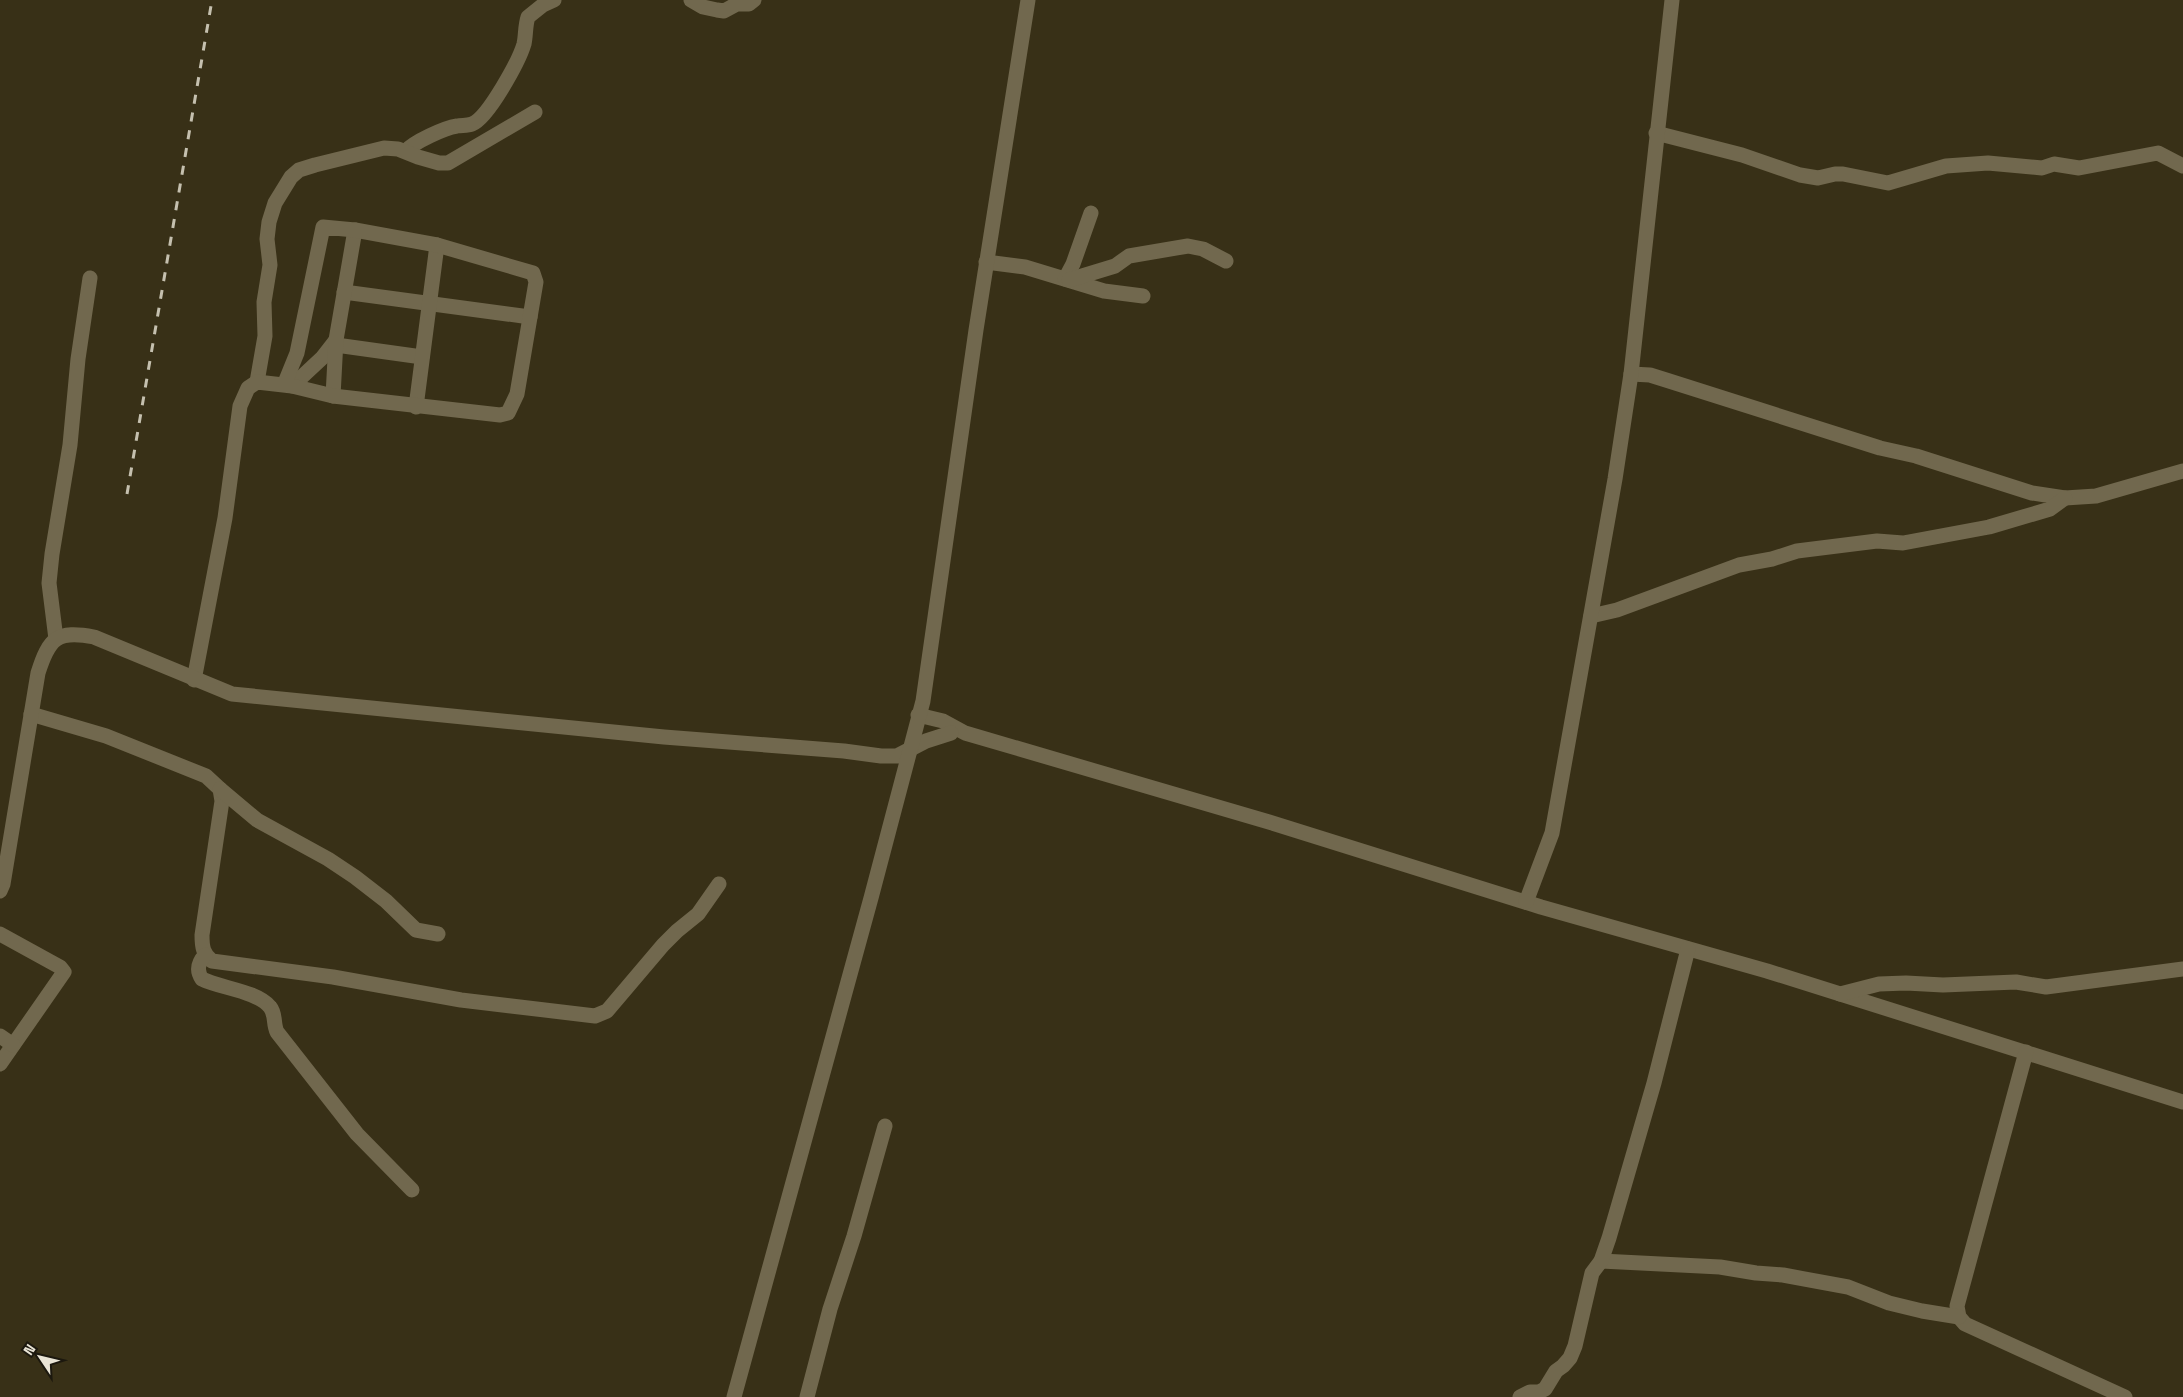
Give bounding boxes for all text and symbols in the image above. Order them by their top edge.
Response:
north arrow [15,1332,65,1382]
text: N [19,1341,39,1359]

